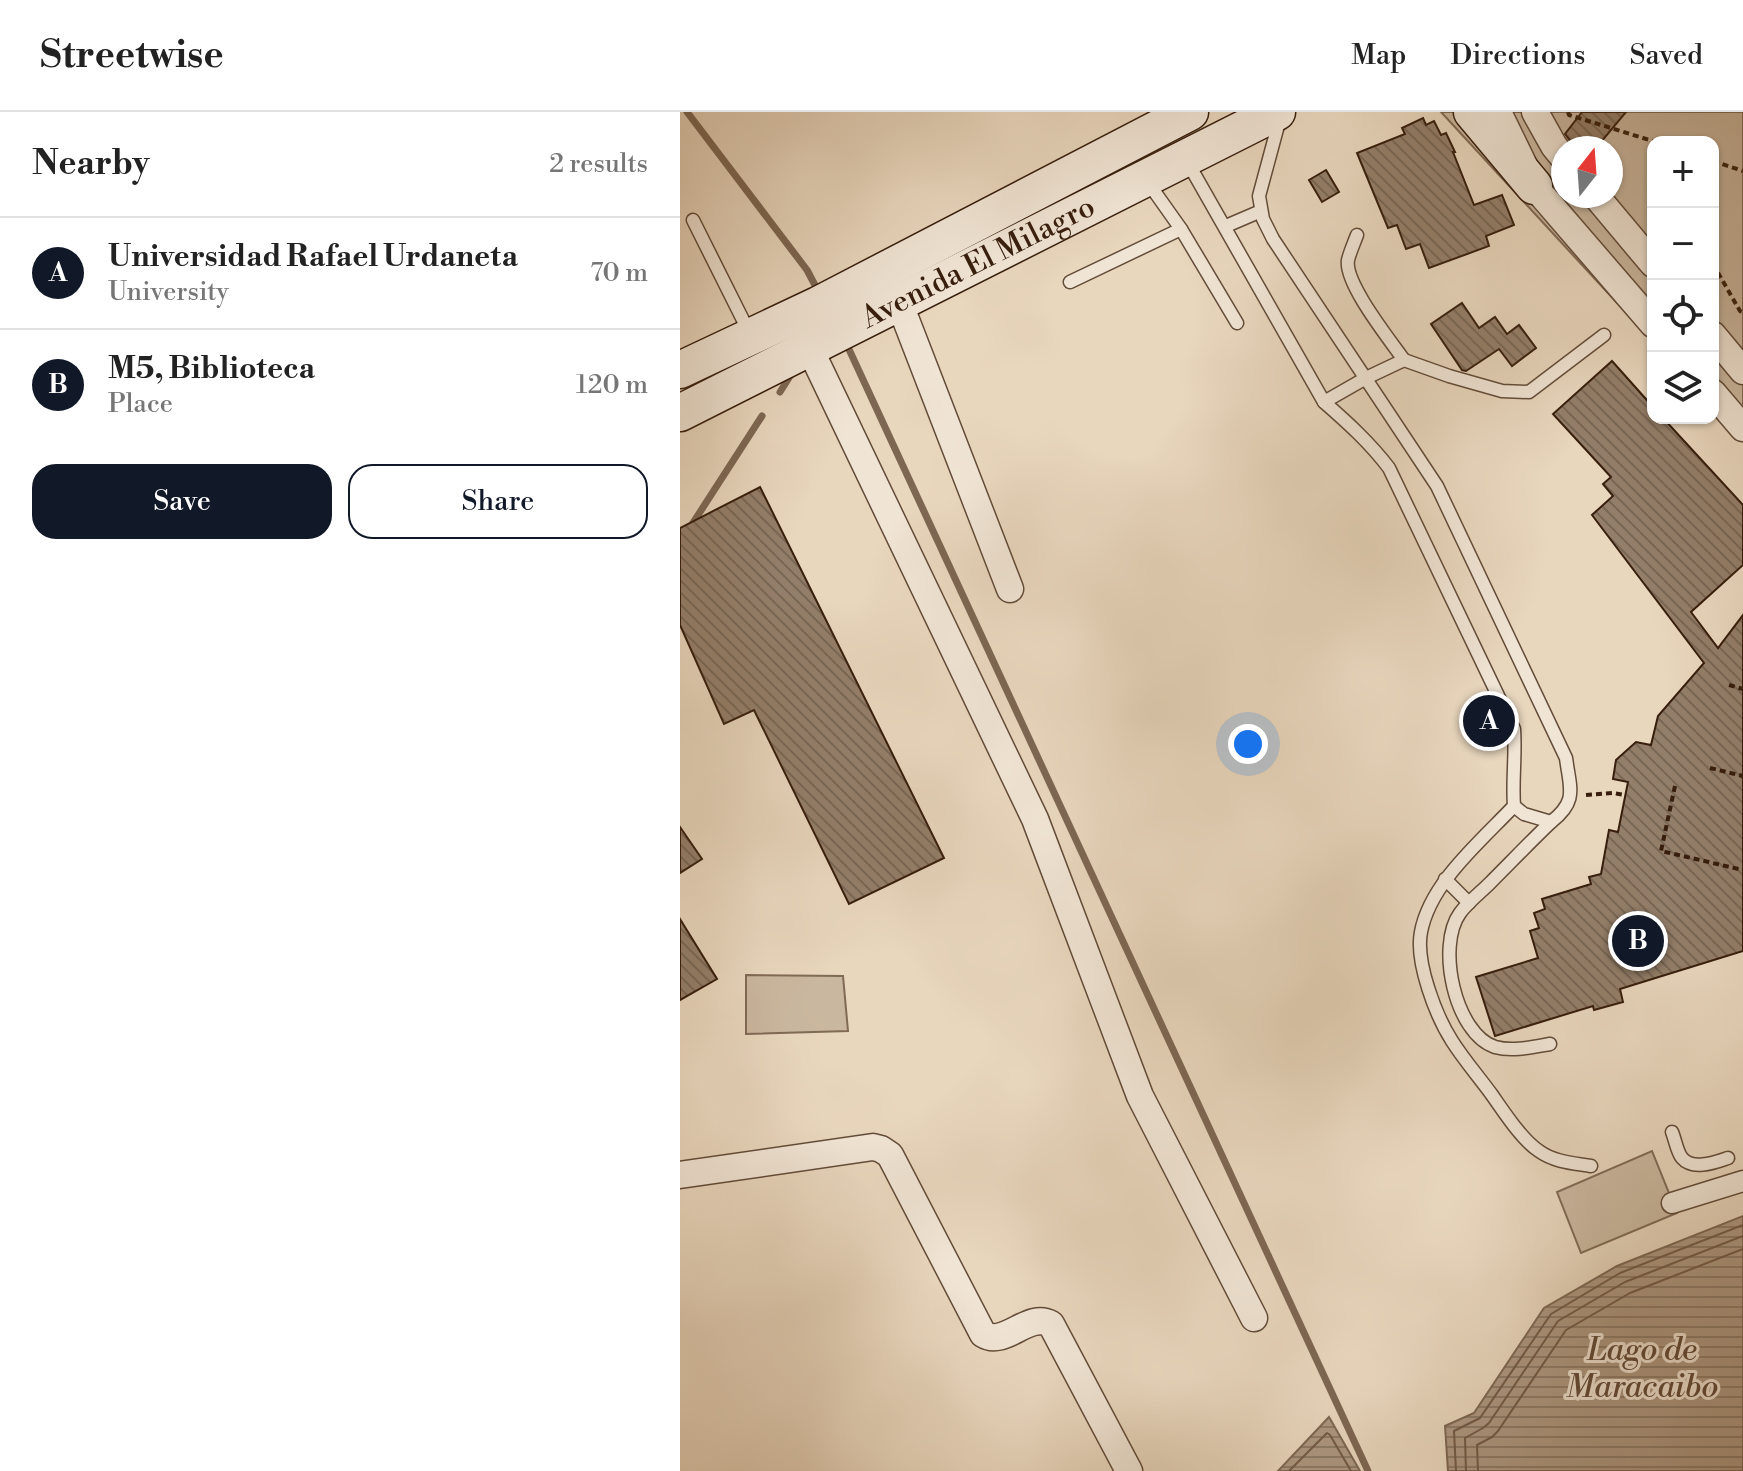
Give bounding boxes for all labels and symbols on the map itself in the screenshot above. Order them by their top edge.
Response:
north arrow [1551,136,1623,208]
street label: Avenida El Milagro [854,188,1102,338]
pin: A [1463,691,1515,751]
your location [1228,724,1268,764]
pin: B [1612,911,1664,971]
water label: Lago de Maracaibo [1566,1330,1718,1407]

